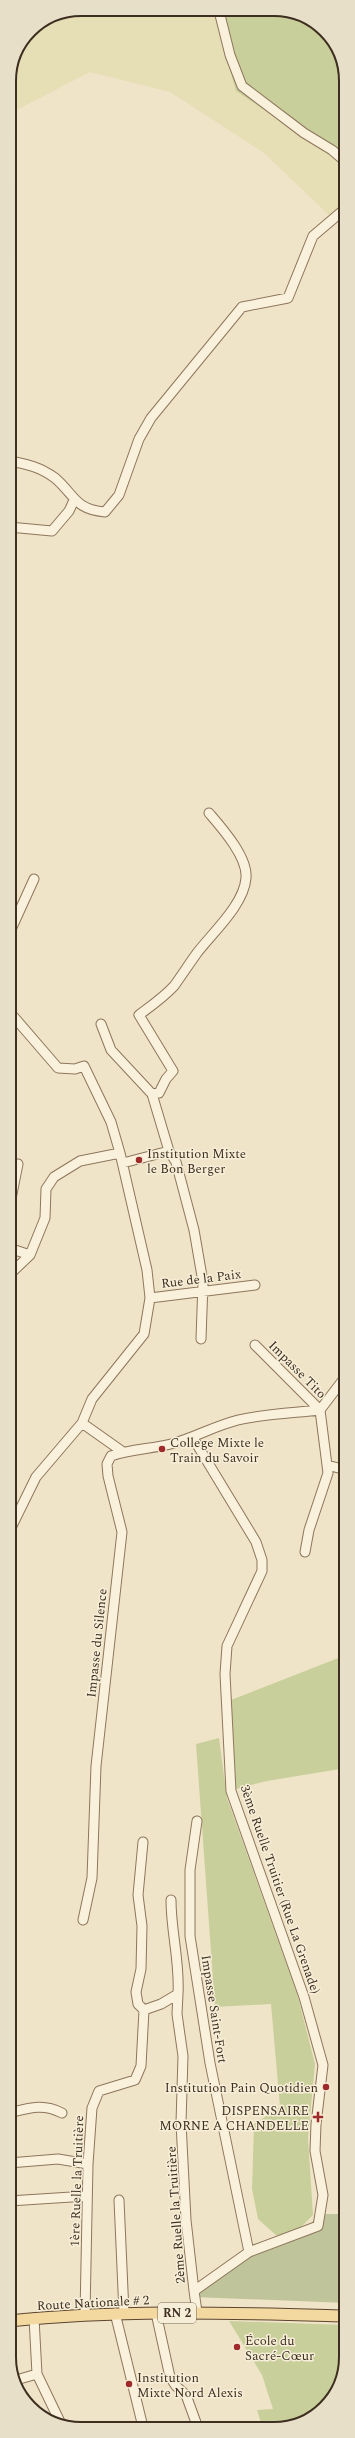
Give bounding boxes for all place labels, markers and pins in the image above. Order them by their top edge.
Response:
place label: Institution Mixte le Bon Berger [147,1144,246,1179]
marker: Institution Mixte le Bon Berger [134,1155,144,1165]
place label: College Mixte le Train du Savoir [170,1433,264,1468]
marker: College Mixte le Train du Savoir [157,1444,167,1454]
place label: Institution Pain Quotidien [165,2078,318,2098]
marker: Institution Pain Quotidien [321,2082,331,2092]
place label: DISPENSAIRE MORNE A CHANDELLE [159,2101,309,2136]
marker: DISPENSAIRE MORNE A CHANDELLE [312,2111,324,2123]
place label: École du Sacré-Cœur [245,2331,314,2366]
marker: École du Sacré-Cœur [232,2342,242,2352]
place label: Institution Mixte Nord Alexis [137,2368,243,2403]
marker: Institution Mixte Nord Alexis [124,2379,134,2389]

